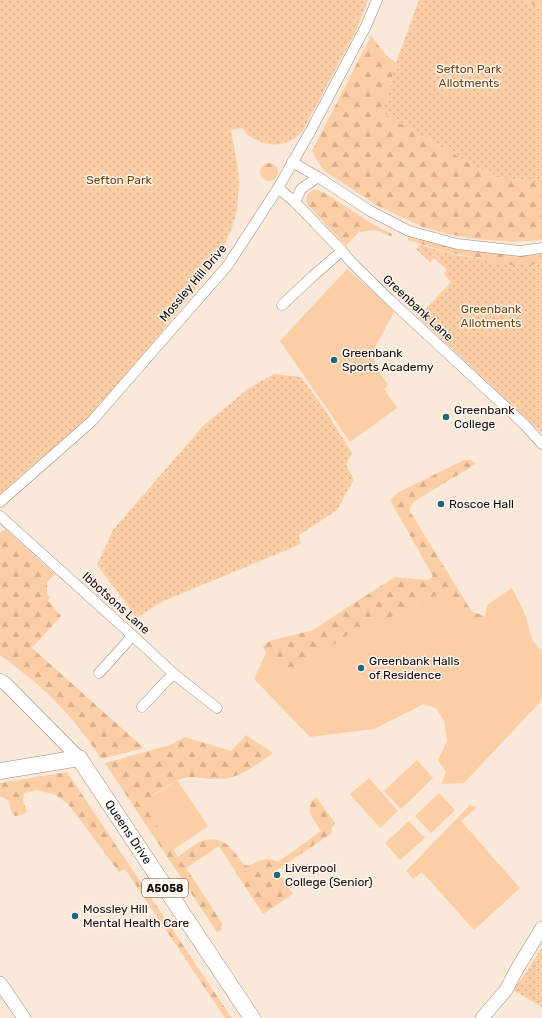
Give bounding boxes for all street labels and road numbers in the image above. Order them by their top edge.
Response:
street label: Mossley Hill Drive [157,241,230,324]
street label: Greenbank Lane [380,272,456,344]
street label: Ibbotsons Lane [79,569,153,637]
street label: Queens Drive [102,797,155,867]
road number: A5058 [142,879,188,897]

